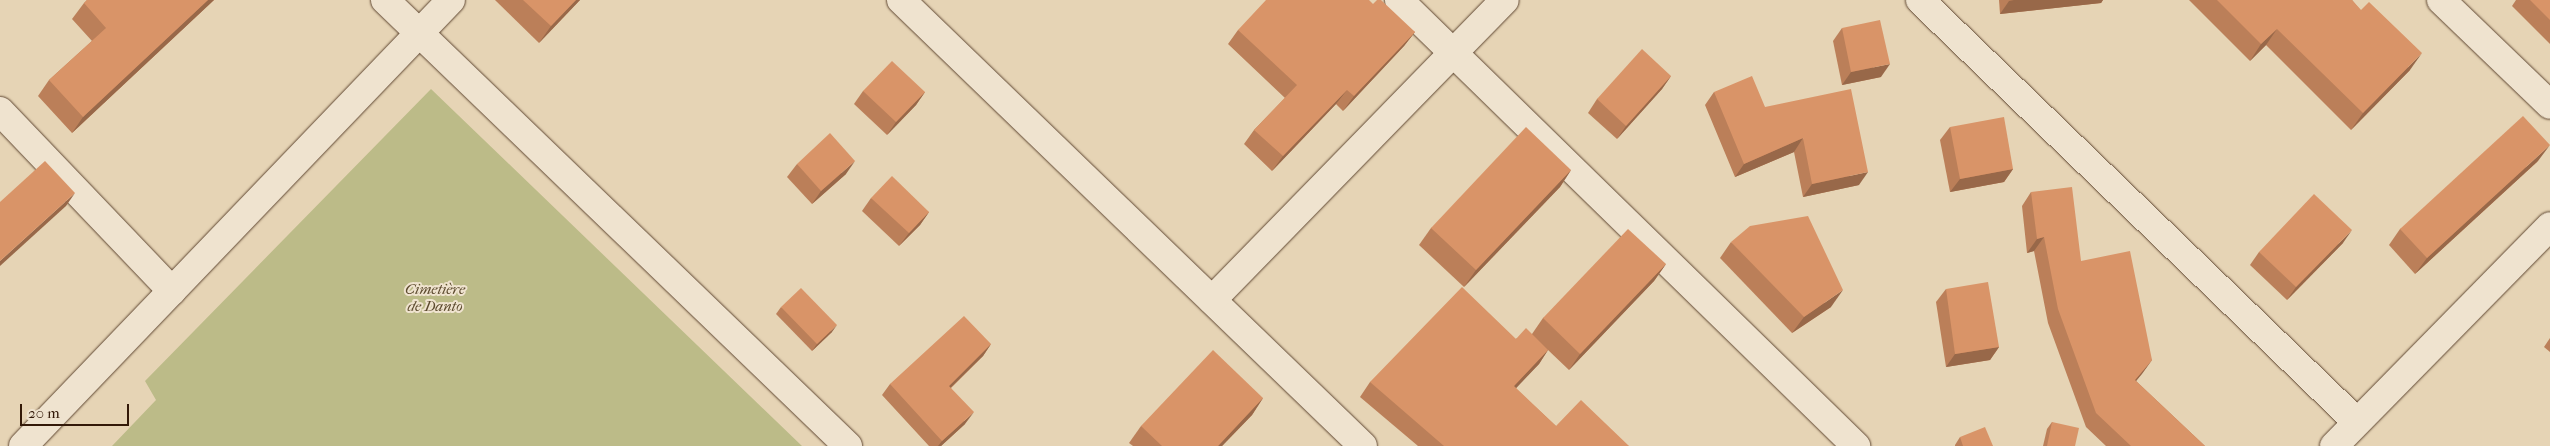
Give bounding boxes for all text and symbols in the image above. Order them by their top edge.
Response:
park label: Cimetière de Danto [405,280,465,315]
scale bar [22,394,131,426]
text: 20 m [28,404,60,422]

